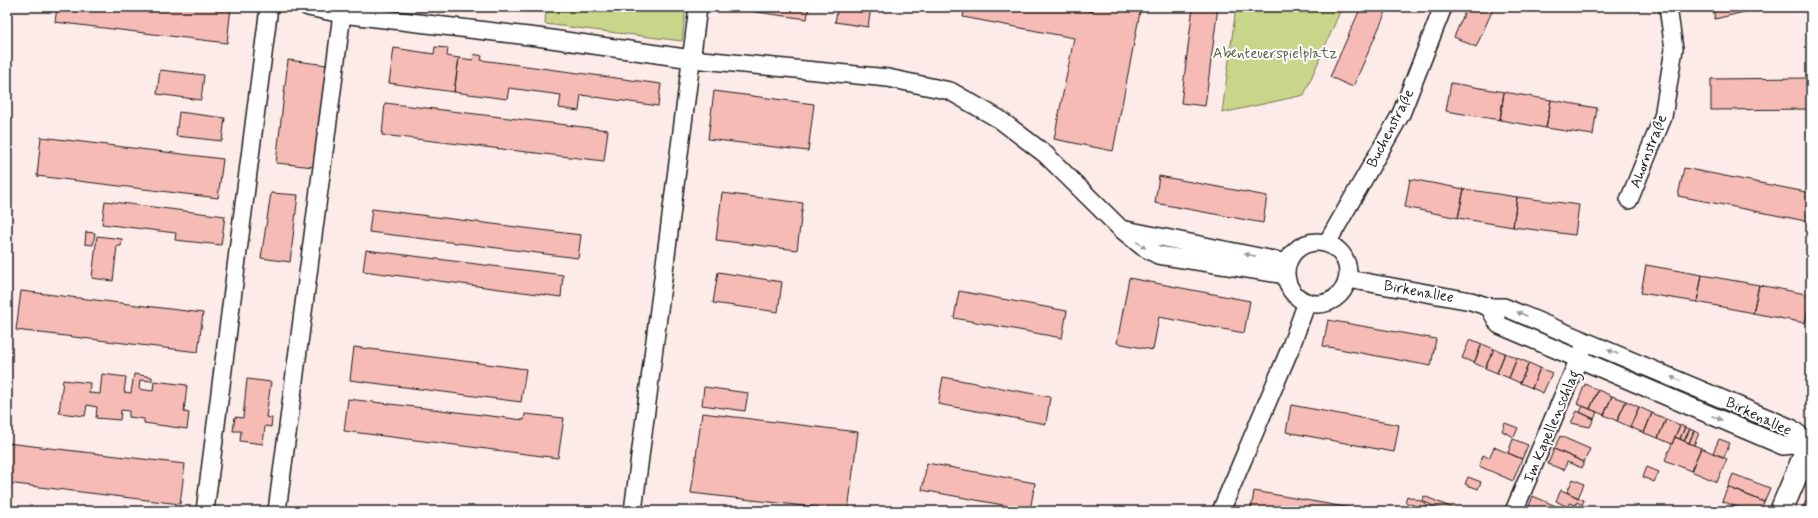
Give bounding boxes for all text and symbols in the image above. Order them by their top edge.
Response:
park label: Abenteuerspielplatz [1213,44,1337,64]
street label: Buchenstraße [1362,86,1419,171]
street label: Ahornstraße [1626,112,1672,191]
one-way arrow [1136,241,1147,249]
one-way arrow [1244,252,1256,258]
street label: Birkenallee [1382,276,1456,308]
one-way arrow [1515,310,1527,316]
one-way arrow [1606,349,1618,355]
street label: Im Kapellenschlag [1519,367,1586,486]
one-way arrow [1670,376,1682,382]
street label: Birkenallee [1722,393,1795,441]
one-way arrow [1712,415,1723,421]

